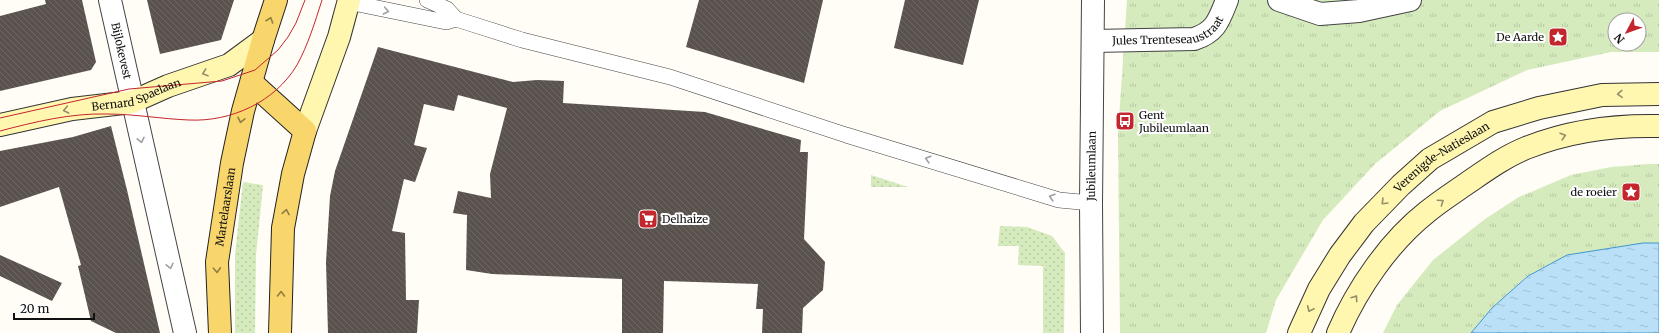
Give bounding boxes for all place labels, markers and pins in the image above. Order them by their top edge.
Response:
place icon: De Aarde [1547,26,1569,48]
place label: De Aarde [1496,30,1544,44]
place label: Gent Jubileumlaan [1138,108,1210,135]
bus stop icon: Gent Jubileumlaan [1114,110,1136,132]
place icon: de roeier [1620,181,1642,203]
place label: de roeier [1571,185,1617,199]
supermarket icon: Delhaize [637,208,659,230]
place label: Delhaize [662,212,708,226]

